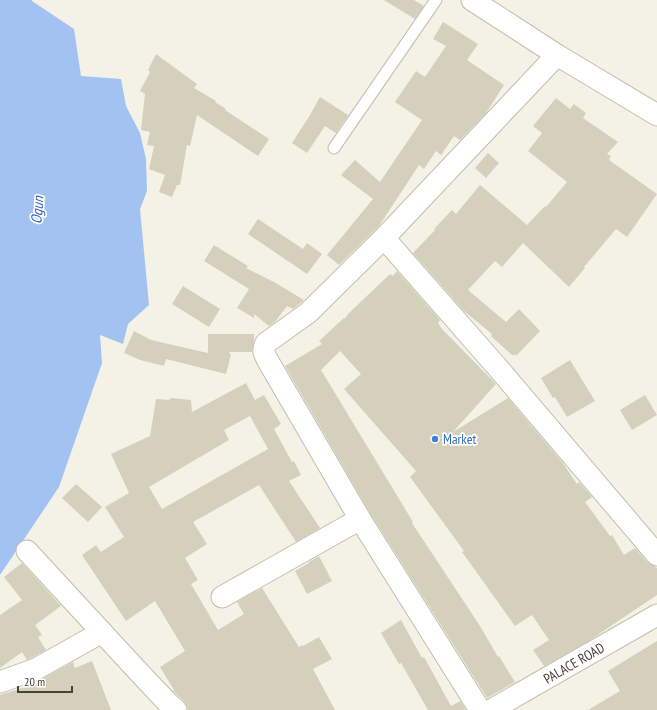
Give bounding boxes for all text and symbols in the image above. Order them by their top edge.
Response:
water label: Ogun [26,194,48,225]
place label: Market [443,430,476,448]
marker: Market [430,434,440,444]
street label: PALACE ROAD [540,638,608,688]
scale bar [18,668,72,694]
text: 20 m [24,674,45,689]

